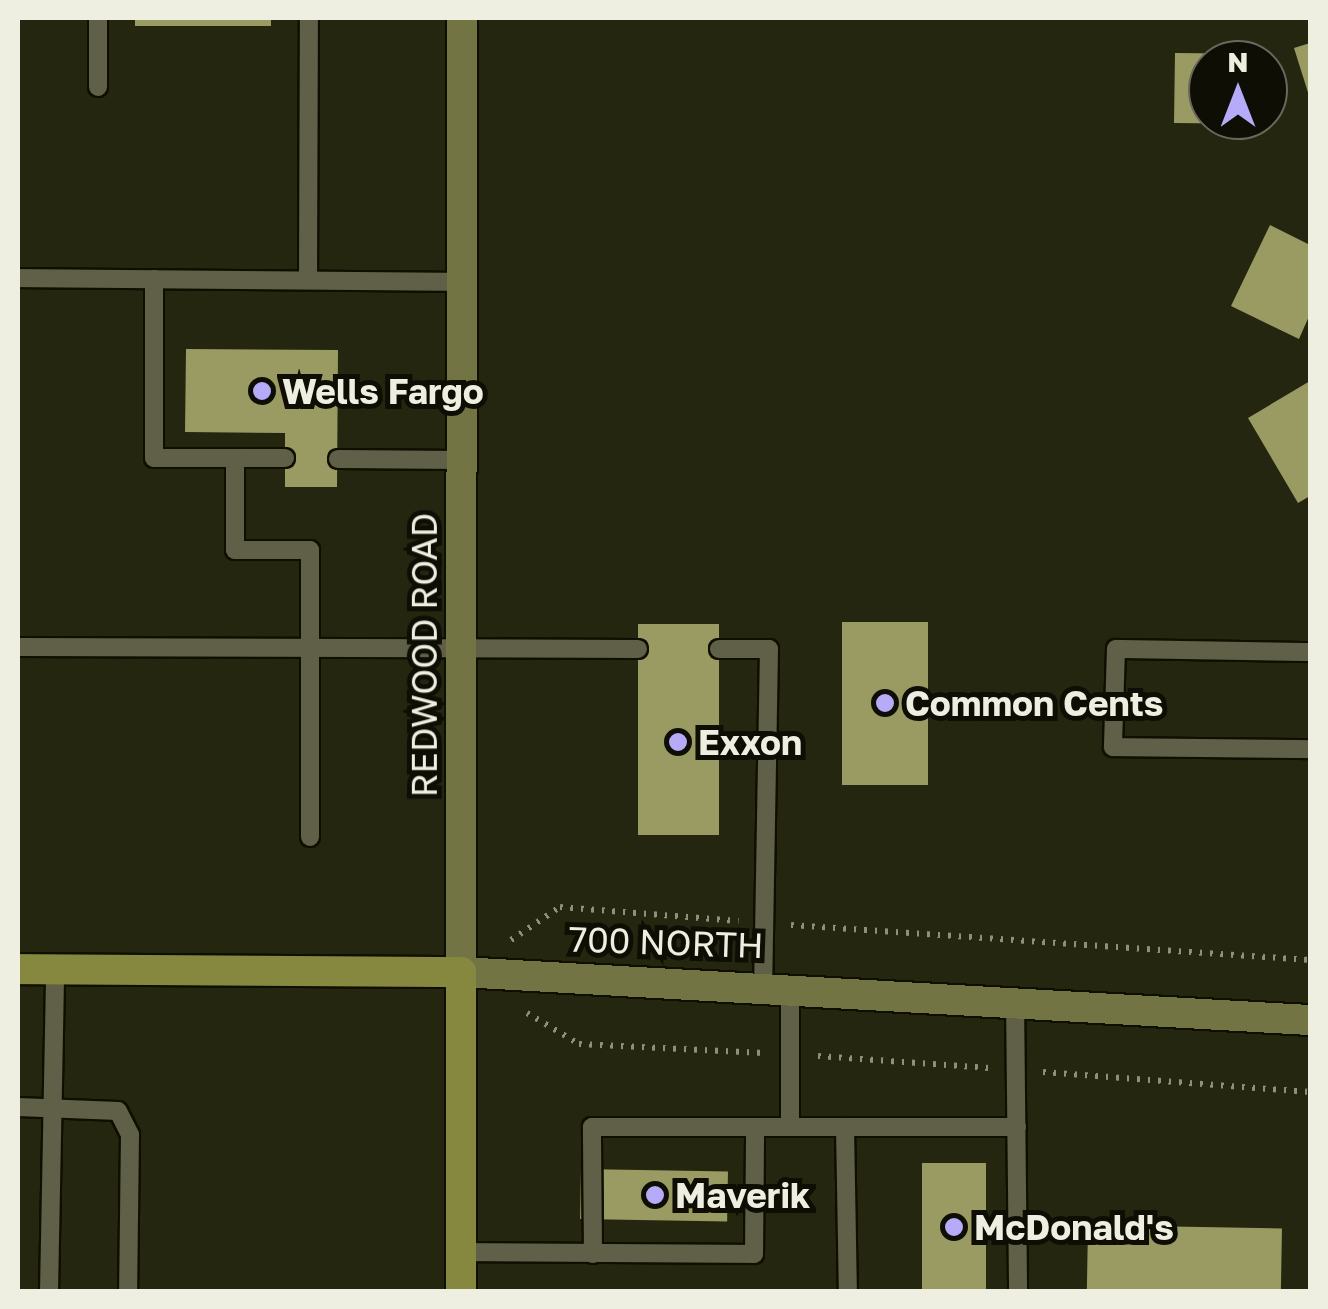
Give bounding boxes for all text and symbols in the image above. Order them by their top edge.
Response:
north arrow [1188,40,1288,140]
text: N [1227,45,1249,78]
place label: Wells Fargo [282,370,484,412]
marker: Wells Fargo [251,380,273,402]
street label: REDWOOD ROAD [403,513,445,797]
place label: Common Cents [905,682,1163,724]
marker: Common Cents [874,692,896,714]
place label: Exxon [698,721,802,763]
marker: Exxon [667,731,689,753]
street label: 700 NORTH [568,918,764,966]
place label: Maverik [675,1174,810,1216]
marker: Maverik [644,1184,666,1206]
place label: McDonald's [974,1206,1174,1248]
marker: McDonald's [943,1216,965,1238]

